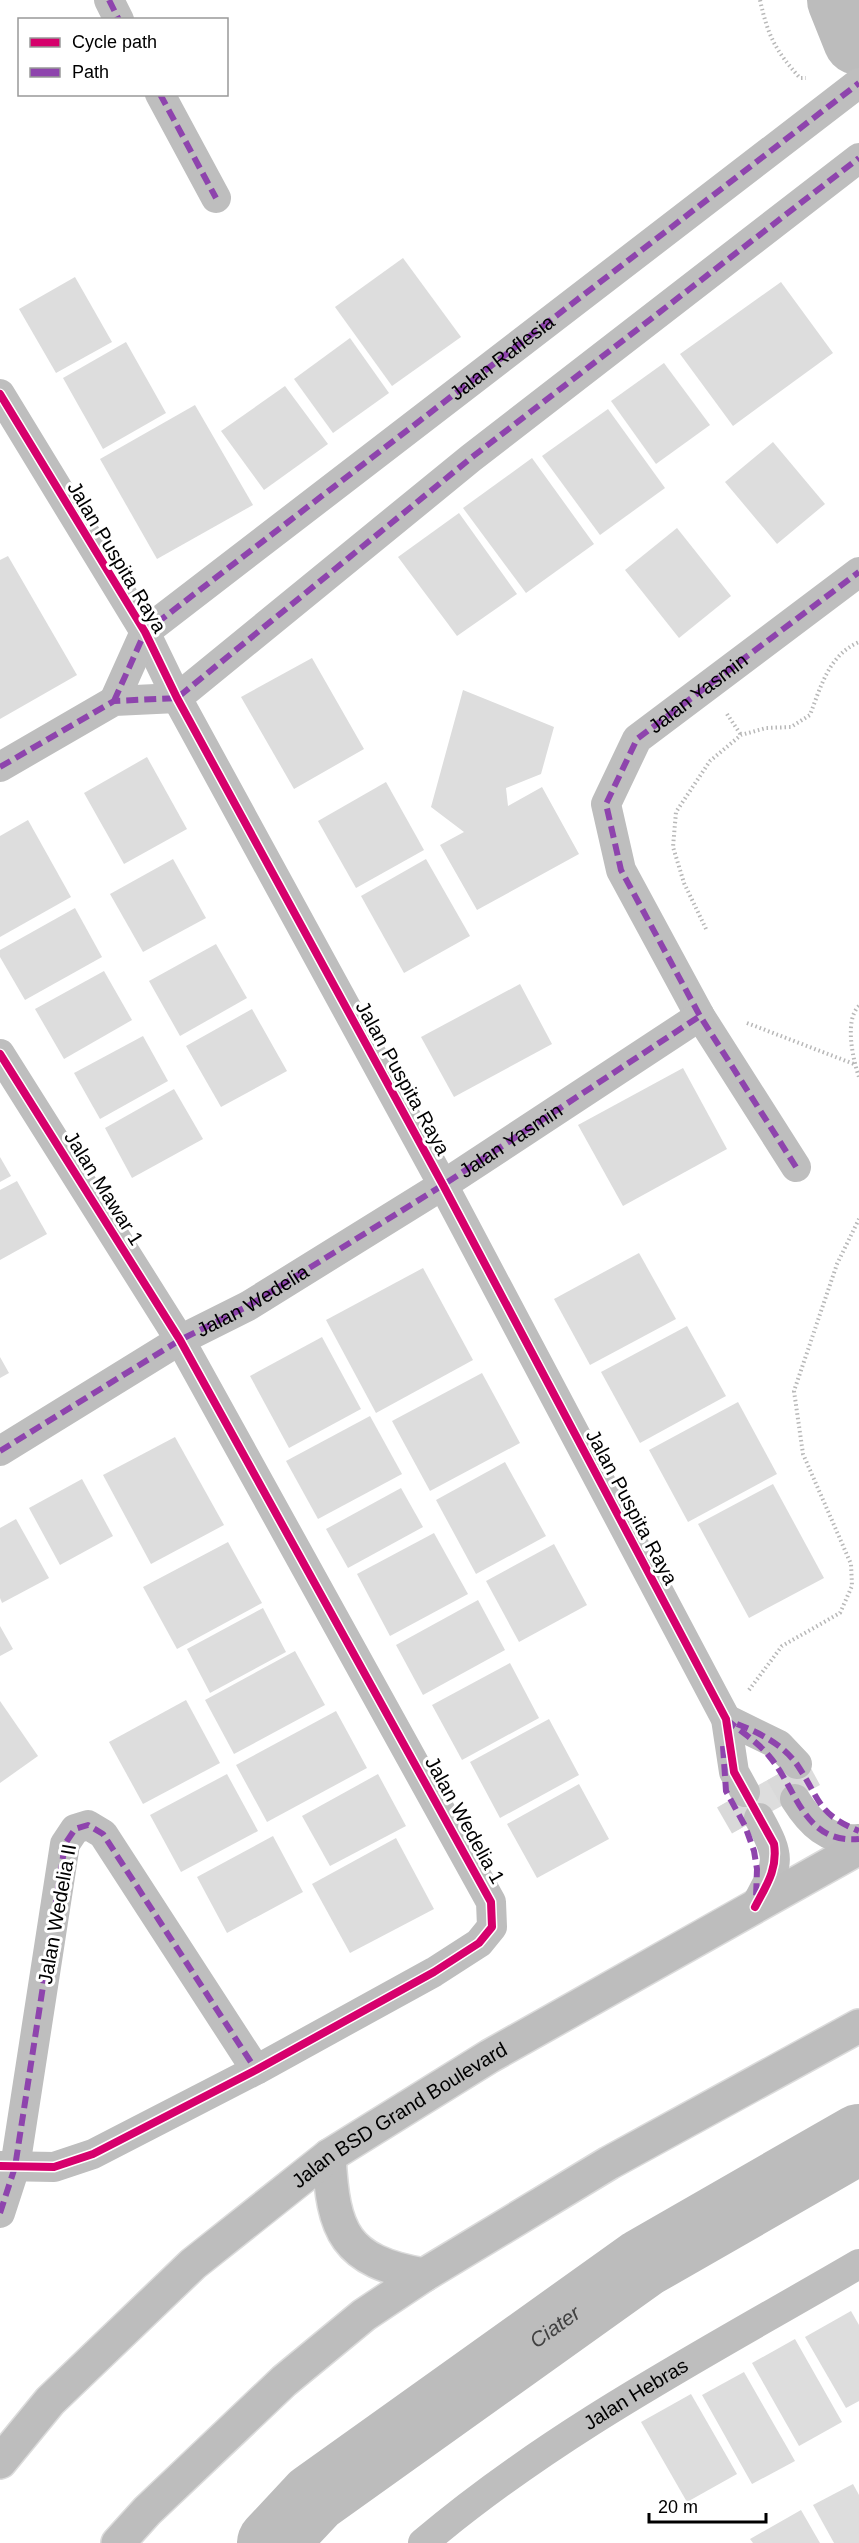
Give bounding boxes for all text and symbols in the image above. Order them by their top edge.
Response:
legend [18,18,228,96]
text: Cycle path [72,32,157,52]
text: Path [72,62,109,82]
street label: Jalan Raflesia [445,310,559,405]
street label: Jalan Puspita Raya [63,477,171,637]
street label: Jalan Yasmin [644,649,752,737]
street label: Jalan Puspita Raya [352,997,455,1159]
street label: Jalan Yasmin [455,1099,566,1182]
street label: Jalan Mawar 1 [60,1127,148,1249]
street label: Jalan Wedelia [193,1260,313,1341]
street label: Jalan Puspita Raya [582,1426,683,1589]
street label: Jalan Wedelia 1 [421,1753,509,1887]
street label: Jalan Wedelia II [34,1842,80,1986]
street label: Jalan BSD Grand Boulevard [288,2038,511,2192]
water label: Ciater [525,2300,585,2352]
street label: Jalan Hebras [580,2354,692,2434]
scale bar [649,2486,766,2524]
text: 20 m [658,2497,698,2517]

